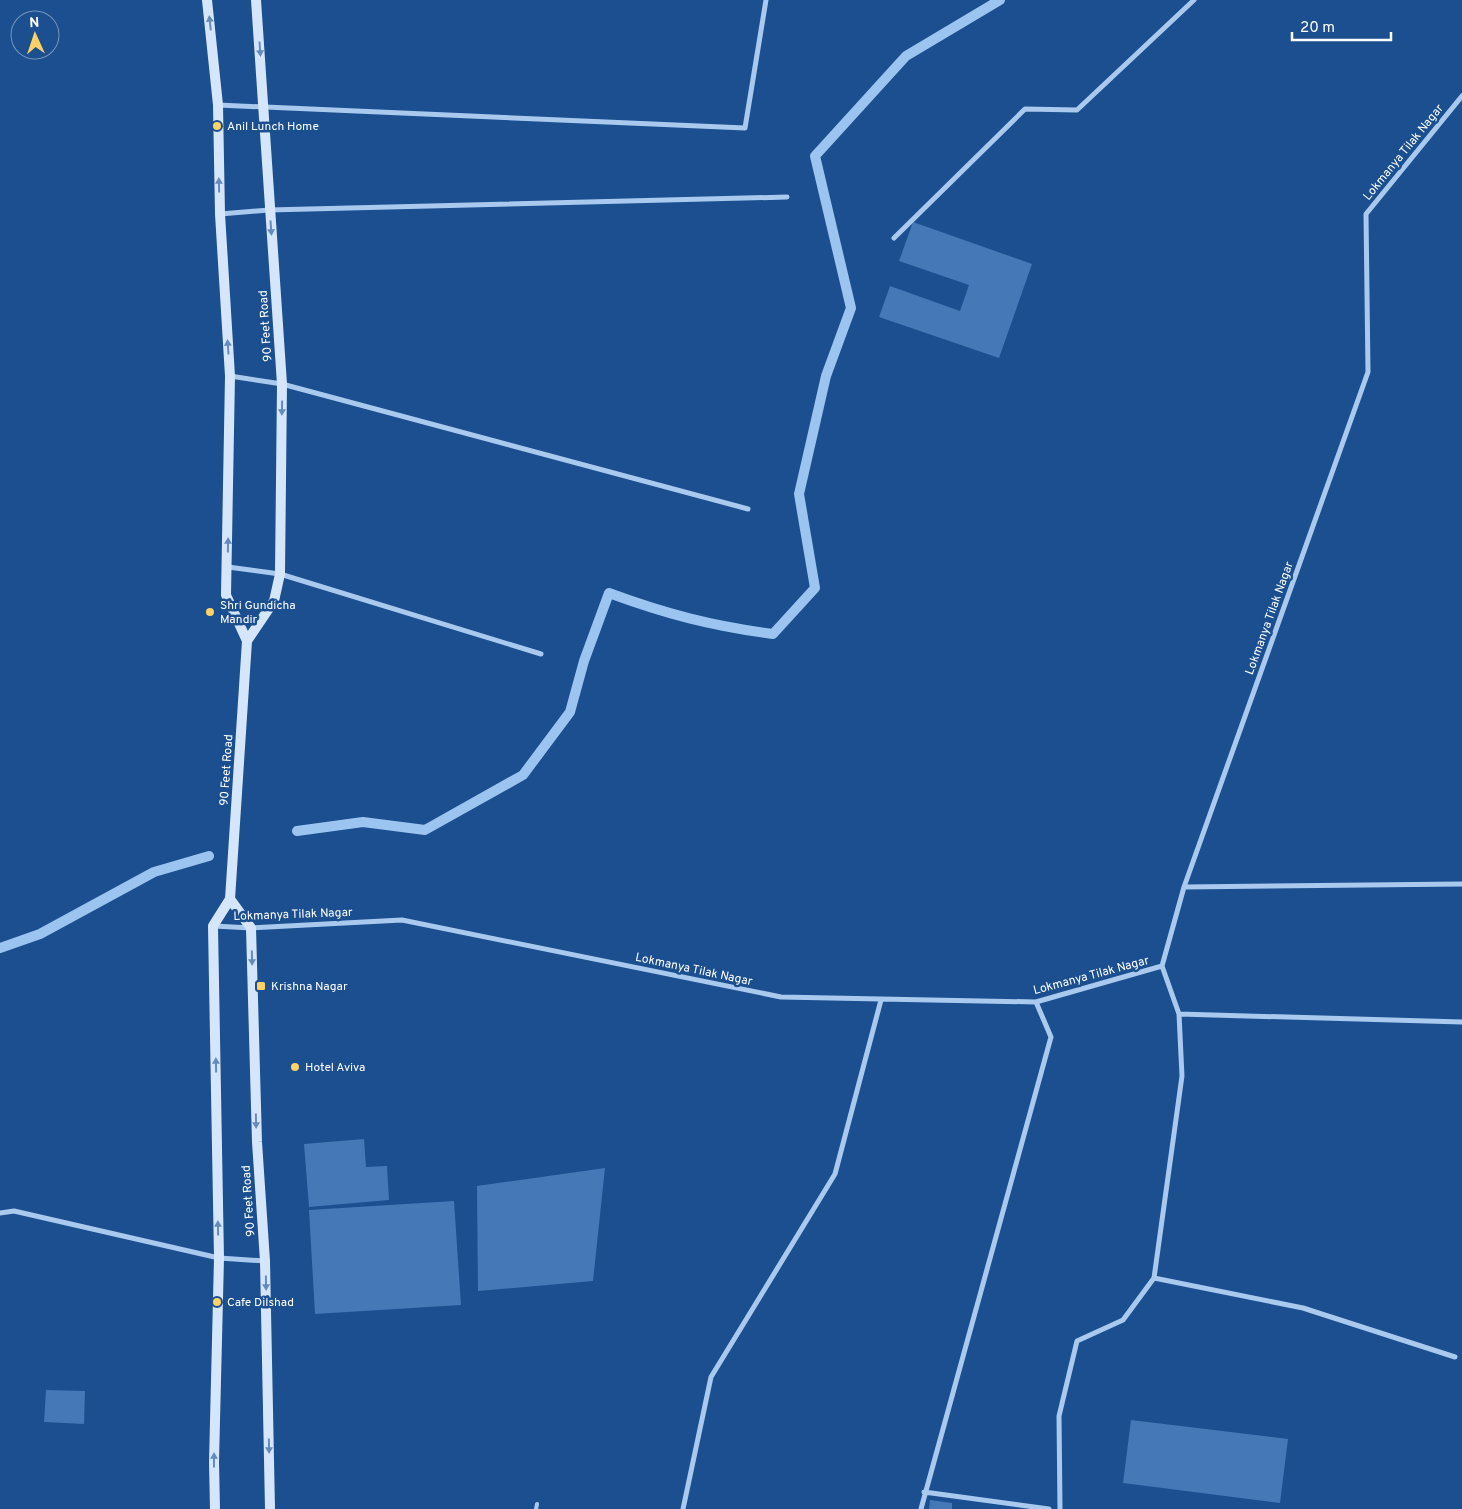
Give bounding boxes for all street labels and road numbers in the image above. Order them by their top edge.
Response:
street label: Lokmanya Tilak Nagar [1360,101,1448,204]
street label: 90 Feet Road [256,290,276,362]
street label: Lokmanya Tilak Nagar [1242,559,1298,677]
street label: 90 Feet Road [217,734,237,806]
street label: Lokmanya Tilak Nagar [233,905,353,925]
street label: Lokmanya Tilak Nagar [634,950,754,990]
street label: Lokmanya Tilak Nagar [1032,953,1151,999]
street label: 90 Feet Road [239,1165,259,1237]

